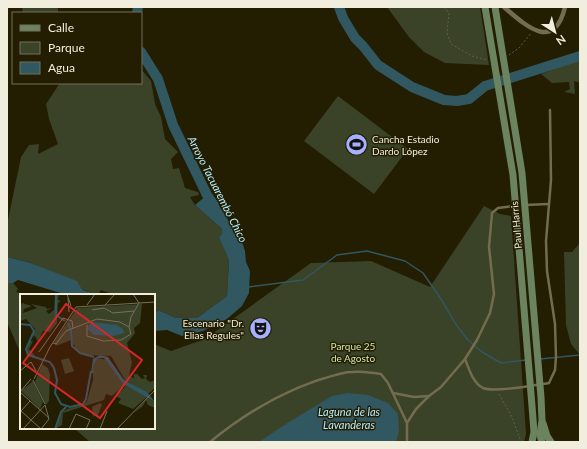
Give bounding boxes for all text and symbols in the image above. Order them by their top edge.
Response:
legend [12,12,142,84]
north arrow [535,12,575,52]
text: Calle [48,20,74,35]
text: N [554,33,568,48]
text: Parque [48,40,85,55]
text: Agua [48,60,75,75]
sports icon: Cancha Estadio Dardo López [343,132,369,158]
water label: Arroyo Tacuarembó Chico [185,133,251,244]
place label: Cancha Estadio Dardo López [372,133,440,157]
street label: Paul Harris [508,201,524,249]
inset map [20,294,155,429]
theatre icon: Escenario "Dr. Elias Regules" [247,316,273,342]
place label: Escenario "Dr. Elias Regules" [182,317,244,341]
park label: Parque 25 de Agosto [331,340,376,364]
water label: Laguna de las Lavanderas [318,405,381,431]

